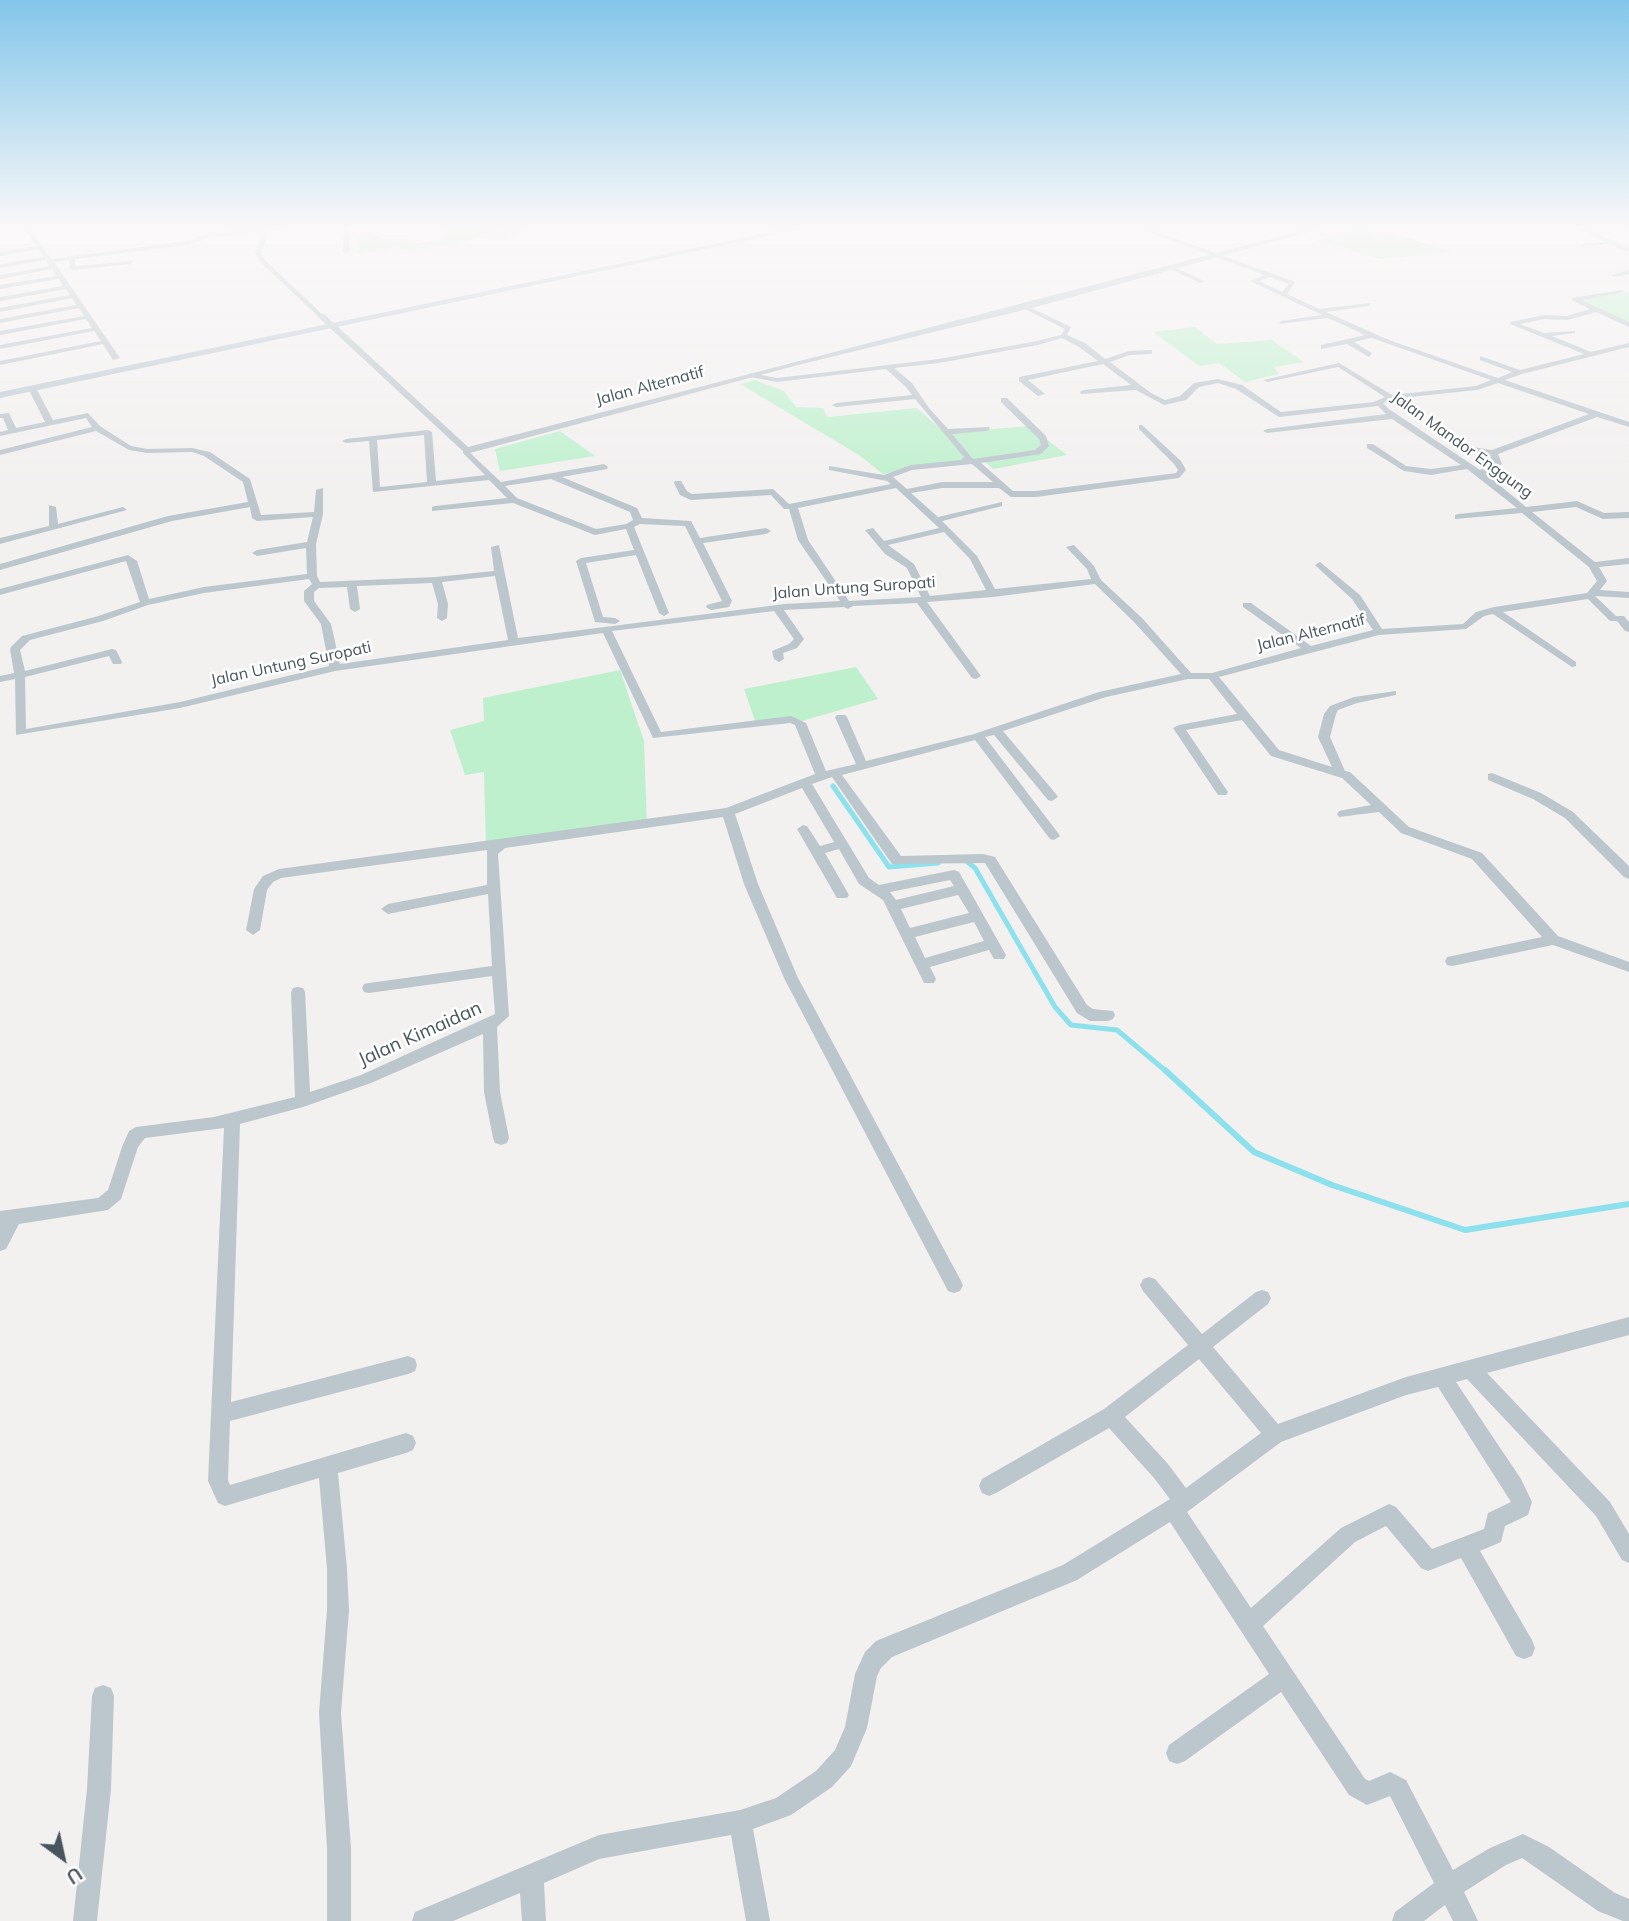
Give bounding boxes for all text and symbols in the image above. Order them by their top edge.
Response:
street label: Jalan Alternatif [594,362,706,410]
street label: Jalan Mandor Enggung [1388,387,1536,503]
street label: Jalan Untung Suropati [772,573,936,603]
street label: Jalan Alternatif [1255,610,1367,656]
street label: Jalan Untung Suropati [209,638,373,690]
street label: Jalan Kimaidan [355,997,485,1071]
north arrow [28,1823,98,1893]
text: U [62,1862,87,1890]

